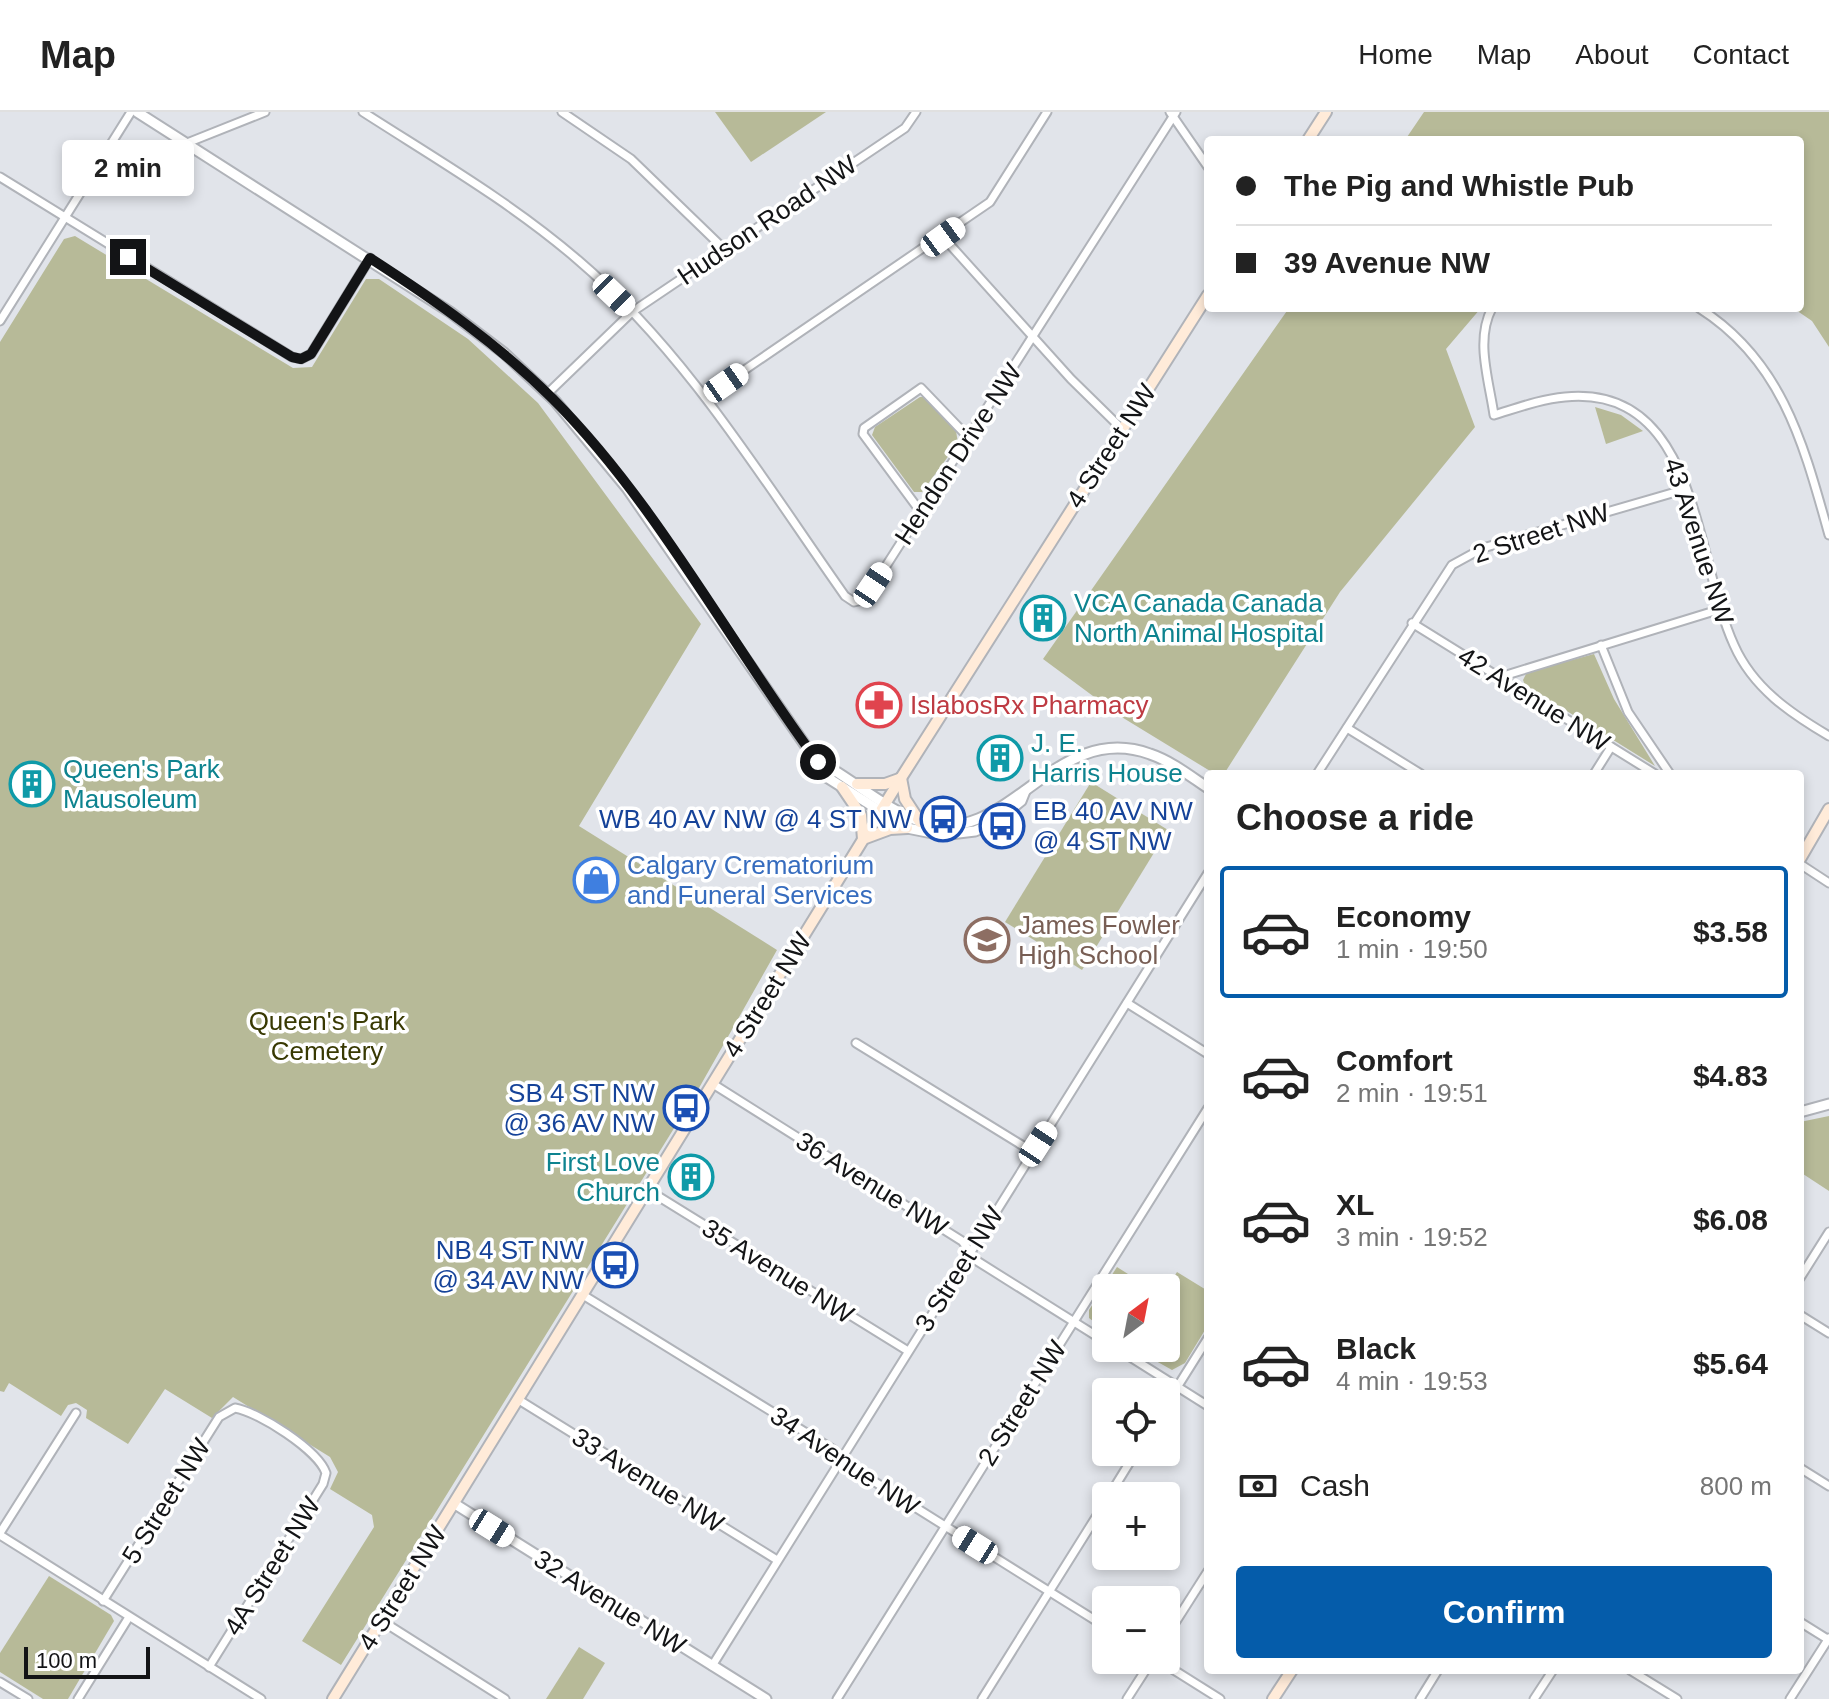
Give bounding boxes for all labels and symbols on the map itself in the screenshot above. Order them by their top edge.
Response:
callout: 2 min [62,141,194,197]
street label: Hudson Road NW [672,149,863,291]
car [917,213,969,261]
route end [110,239,146,275]
car [588,270,640,320]
street label: Hendon Drive NW [888,358,1028,550]
car [699,359,753,407]
street label: 4 Street NW [1060,378,1162,514]
street label: 43 Avenue NW [1658,454,1740,628]
street label: 2 Street NW [1469,497,1613,569]
car [850,558,896,612]
place label: VCA Canada Canada North Animal Hospital [1074,588,1324,648]
building icon: VCA Canada Canada North Animal Hospital [1019,594,1067,642]
street label: 42 Avenue NW [1453,640,1616,758]
pharmacy icon: IslabosRx Pharmacy [855,681,903,729]
place label: IslabosRx Pharmacy [910,690,1148,720]
place label: J. E. Harris House [1031,728,1183,788]
building icon: J. E. Harris House [976,734,1024,782]
route start [800,744,836,780]
place label: Queen's Park Mausoleum [63,754,221,814]
building icon: Queen's Park Mausoleum [8,760,56,808]
bus stop icon: WB 40 AV NW @ 4 ST NW [919,795,967,843]
place label: EB 40 AV NW @ 4 ST NW [1033,796,1193,856]
bus stop icon: EB 40 AV NW @ 4 ST NW [978,802,1026,850]
place label: WB 40 AV NW @ 4 ST NW [599,804,912,834]
place label: Calgary Crematorium and Funeral Services [627,850,874,910]
shop icon: Calgary Crematorium and Funeral Services [572,856,620,904]
place label: James Fowler High School [1018,910,1180,970]
school or university icon: James Fowler High School [963,916,1011,964]
street label: 4 Street NW [717,927,817,1063]
park label: Queen's Park Cemetery [249,1006,406,1066]
place label: SB 4 ST NW @ 36 AV NW [503,1078,655,1138]
bus stop icon: SB 4 ST NW @ 36 AV NW [662,1084,710,1132]
car [1015,1117,1061,1171]
street label: 36 Avenue NW [791,1125,954,1243]
place label: First Love Church [546,1147,660,1207]
building icon: First Love Church [667,1153,715,1201]
street label: 3 Street NW [909,1201,1009,1337]
street label: 35 Avenue NW [697,1212,860,1330]
place label: NB 4 ST NW @ 34 AV NW [432,1235,584,1295]
bus stop icon: NB 4 ST NW @ 34 AV NW [591,1241,639,1289]
north arrow [1092,1274,1180,1362]
street label: 2 Street NW [972,1335,1072,1471]
street label: 34 Avenue NW [765,1400,925,1522]
street label: 33 Avenue NW [567,1421,730,1539]
street label: 5 Street NW [116,1433,216,1569]
street label: 4A Street NW [218,1491,327,1641]
car [465,1505,519,1551]
street label: 4 Street NW [352,1520,452,1656]
car [948,1522,1002,1568]
street label: 32 Avenue NW [529,1543,692,1661]
scale bar [24,1643,150,1679]

